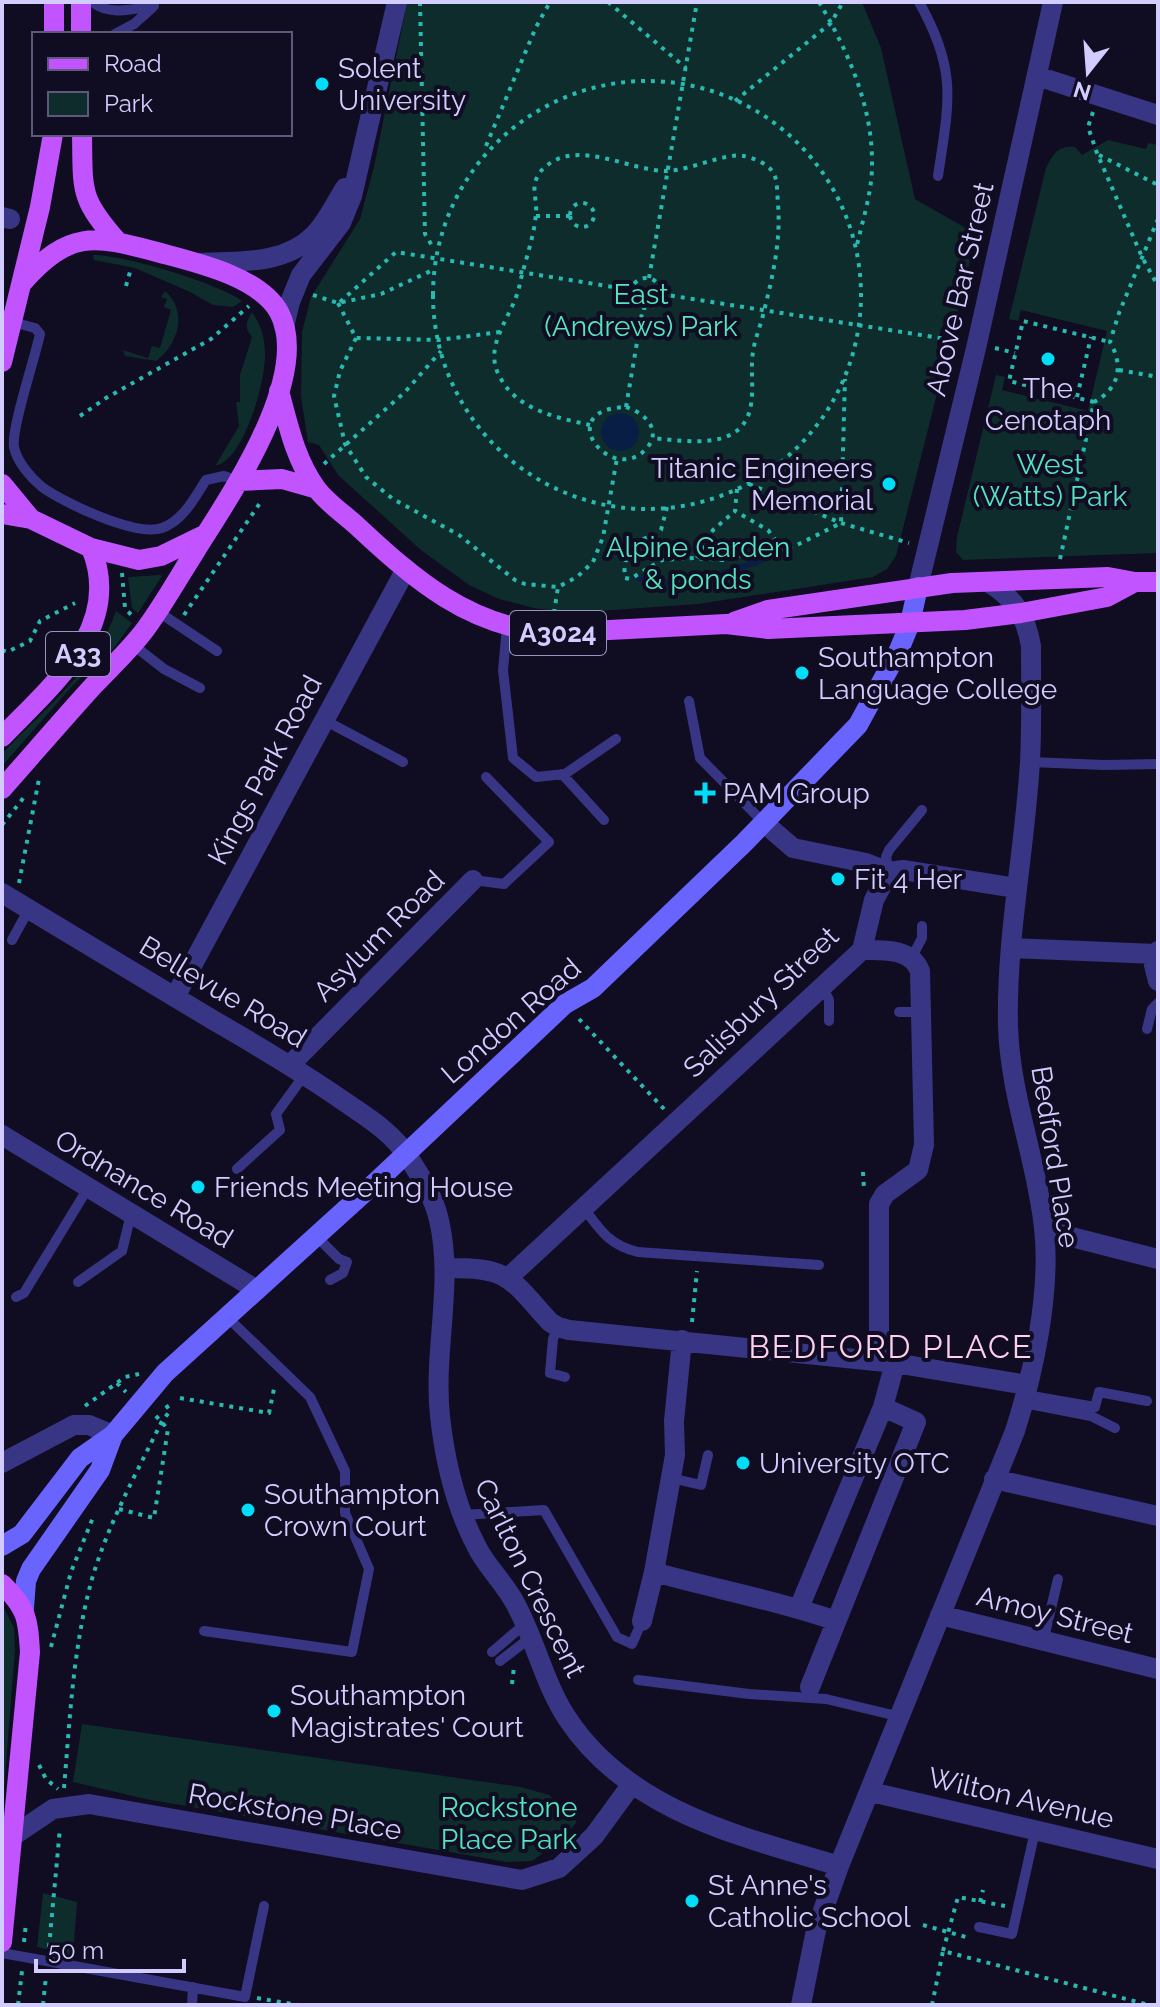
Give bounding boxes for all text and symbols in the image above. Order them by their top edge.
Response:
legend [32,32,292,136]
north arrow [1048,32,1128,112]
text: Road [104,49,162,78]
place label: Solent University [338,52,466,117]
marker: Solent University [313,75,331,93]
text: N [1070,76,1094,106]
text: Park [104,89,153,118]
street label: Above Bar Street [919,178,1001,399]
park label: East (Andrews) Park [544,278,738,343]
marker: The Cenotaph [1039,350,1057,368]
place label: The Cenotaph [985,372,1111,437]
park label: West (Watts) Park [973,448,1127,513]
place label: Titanic Engineers Memorial [651,452,873,517]
marker: Titanic Engineers Memorial [880,475,898,493]
park label: Alpine Garden & ponds [606,531,790,596]
road number: A3024 [510,611,606,655]
road number: A33 [46,632,110,676]
place label: Southampton Language College [818,641,1057,706]
marker: Southampton Language College [793,664,811,682]
street label: Kings Park Road [201,670,329,870]
place label: PAM Group [723,777,870,810]
marker: PAM Group [694,782,716,804]
place label: Fit 4 Her [854,863,962,896]
street label: Asylum Road [307,864,451,1008]
marker: Fit 4 Her [829,870,847,888]
street label: Salisbury Street [677,919,846,1084]
street label: Bellevue Road [134,929,312,1055]
street label: London Road [435,952,587,1090]
street label: Bedford Place [1024,1064,1086,1250]
street label: Ordnance Road [49,1123,239,1255]
place label: Friends Meeting House [214,1171,513,1204]
marker: Friends Meeting House [189,1178,207,1196]
district label: BEDFORD PLACE [749,1328,1033,1365]
place label: University OTC [759,1447,950,1480]
marker: University OTC [734,1454,752,1472]
street label: Carlton Crescent [468,1473,593,1683]
place label: Southampton Crown Court [264,1478,440,1543]
marker: Southampton Crown Court [239,1501,257,1519]
street label: Amoy Street [973,1580,1137,1651]
place label: Southampton Magistrates' Court [290,1679,524,1744]
marker: Southampton Magistrates' Court [265,1702,283,1720]
street label: Wilton Avenue [925,1761,1117,1835]
street label: Rockstone Place [186,1777,404,1847]
park label: Rockstone Place Park [441,1791,577,1856]
place label: St Anne's Catholic School [708,1869,911,1934]
marker: St Anne's Catholic School [683,1892,701,1910]
scale bar [36,1923,184,1973]
text: 50 m [48,1936,104,1965]

